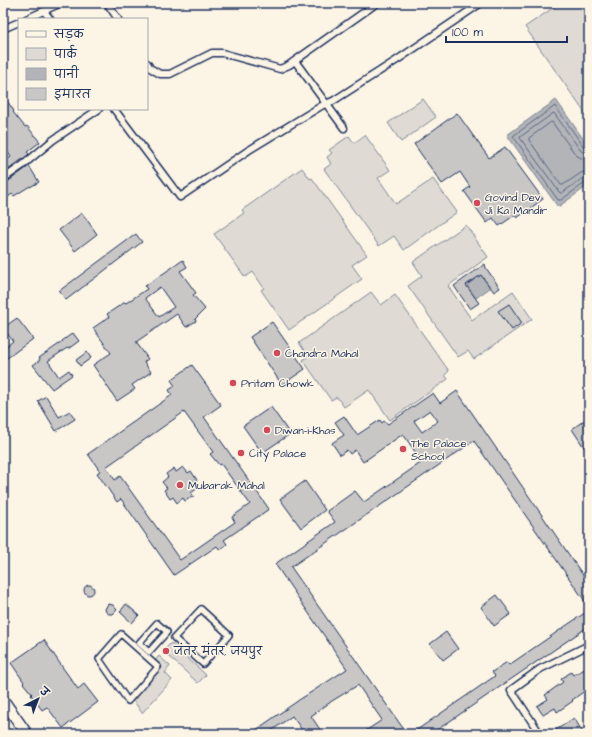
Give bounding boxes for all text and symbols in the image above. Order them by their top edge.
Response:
legend [18,18,148,110]
scale bar [446,18,567,44]
text: 100 m [452,24,483,41]
text: सड़क [53,26,85,43]
text: पार्क [53,44,78,63]
text: पानी [53,65,79,83]
text: इमारत [54,86,92,103]
place label: Govind Dev Ji Ka Mandir [485,190,547,218]
marker: Govind Dev Ji Ka Mandir [472,198,482,208]
place label: Chandra Mahal [285,346,359,361]
marker: Chandra Mahal [272,348,282,358]
place label: Pritam Chowk [241,376,314,391]
marker: Pritam Chowk [228,378,238,388]
place label: Diwan-i-Khas [275,423,336,438]
marker: Diwan-i-Khas [262,425,272,435]
place label: The Palace School [411,436,467,464]
marker: The Palace School [398,444,408,454]
place label: City Palace [249,446,306,462]
marker: City Palace [236,448,246,458]
place label: Mubarak Mahal [188,478,265,493]
marker: Mubarak Mahal [175,480,185,490]
place label: जंतर मंतर, जयपुर [173,642,263,659]
marker: जंतर मंतर, जयपुर [161,646,171,656]
north arrow [18,679,58,719]
text: उ [36,683,53,701]

